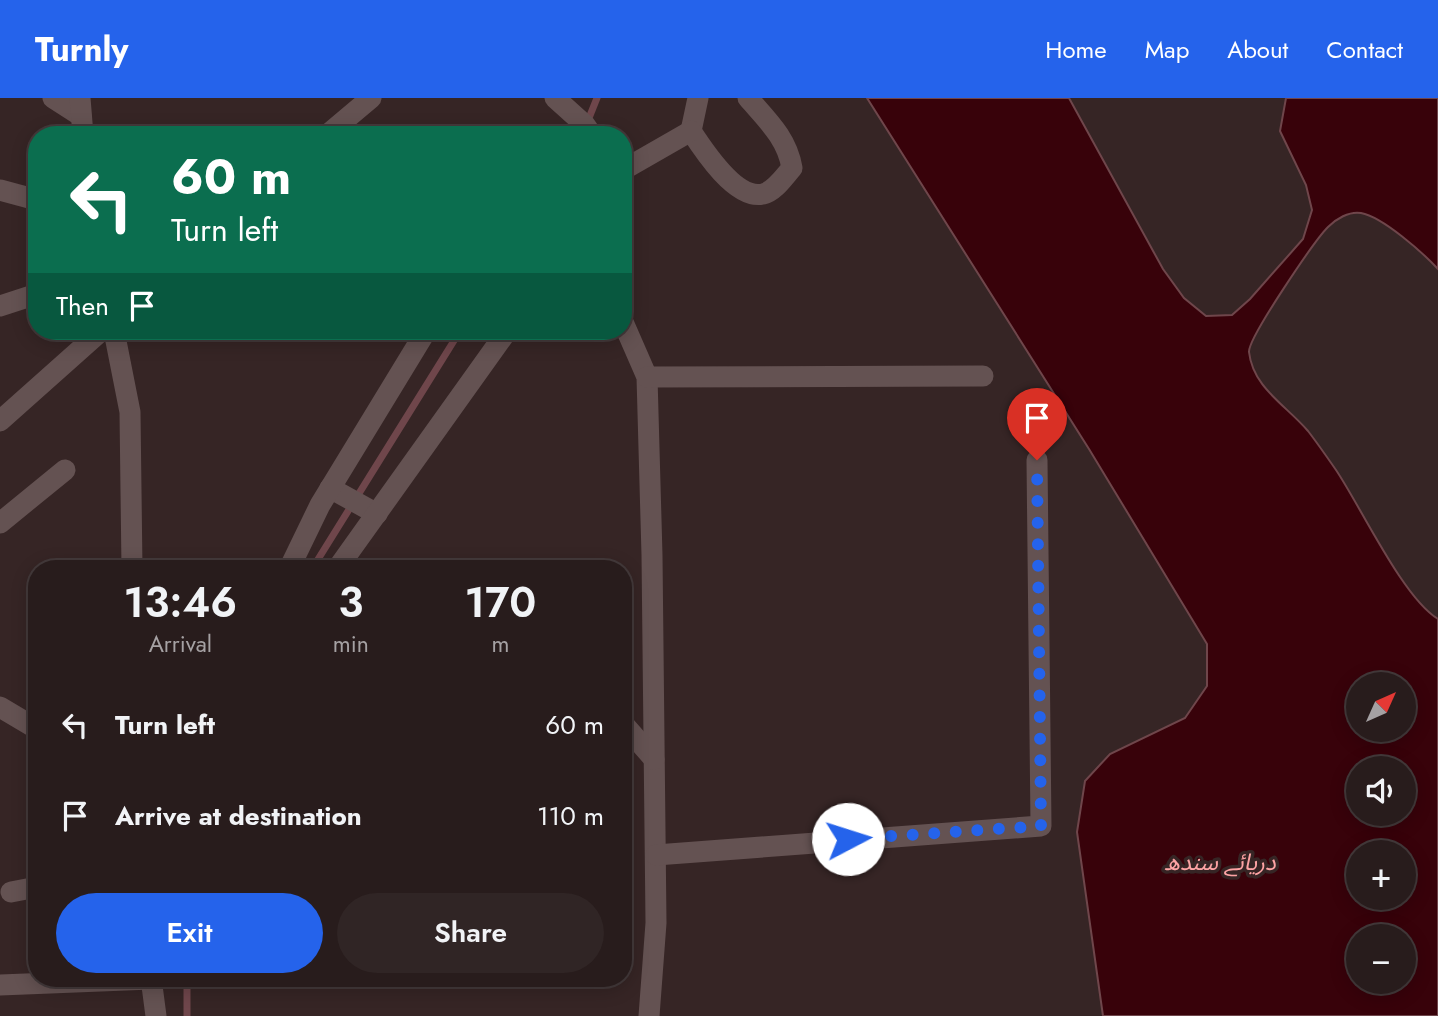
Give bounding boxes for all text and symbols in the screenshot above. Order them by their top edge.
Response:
text: Turnly [35,26,129,73]
text: Home [1045,32,1107,67]
text: Map [1145,32,1189,67]
text: About [1227,32,1288,67]
text: Contact [1326,32,1403,67]
text: 60 m [171,142,291,212]
icon: left [56,154,147,245]
text: Turn left [171,207,278,253]
text: Then [56,287,109,325]
icon: arrive [123,287,161,325]
pin [1007,388,1067,460]
icon: arrive [1018,399,1056,437]
text: 13:46 [124,572,237,633]
text: 3 [338,572,363,633]
text: 170 [464,572,536,633]
text: Arrival [149,627,212,661]
text: min [333,627,369,661]
text: m [491,627,509,661]
north arrow [1346,672,1416,742]
map controls [1346,672,1416,994]
icon: left [56,706,94,744]
text: Turn left [115,706,215,744]
text: 60 m [545,706,604,744]
button: sound [1346,756,1416,826]
icon: arrive [56,797,94,835]
text: Arrive at destination [115,797,362,835]
text: 110 m [537,797,604,835]
position arrow [811,802,885,876]
button: + [1346,840,1416,910]
water label: دریائے سندھ [1164,845,1277,879]
button: Exit [56,893,323,973]
button: Share [337,893,604,973]
button: − [1346,924,1416,994]

